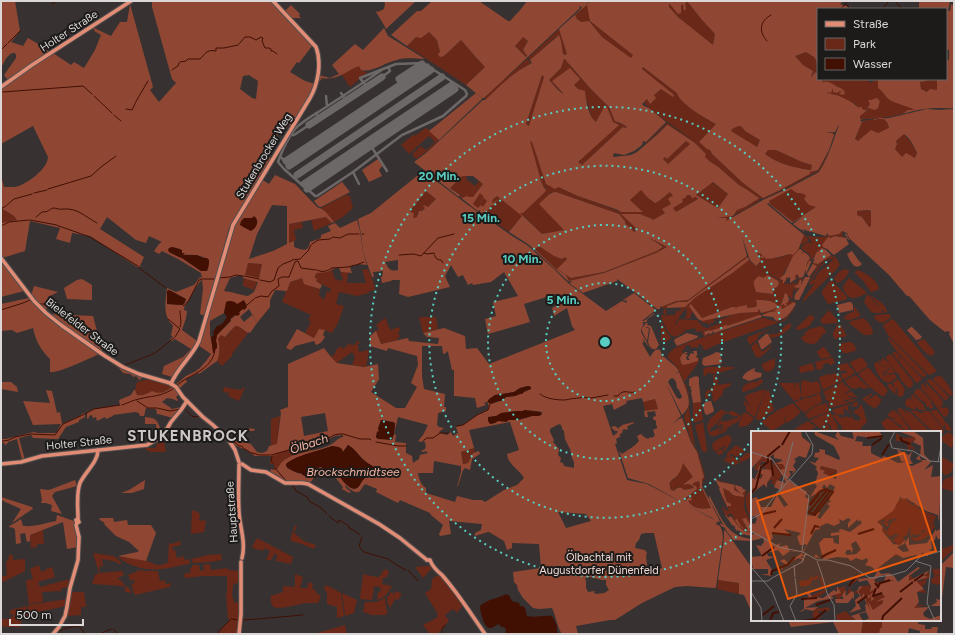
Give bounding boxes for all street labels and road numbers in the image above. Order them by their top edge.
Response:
street label: Holter Straße [38,8,100,54]
street label: Stukenbrocker Weg [233,111,295,201]
street label: Bielefelder Straße [43,295,121,359]
street label: Holter Straße [45,433,113,453]
street label: Hauptstraße [223,481,241,543]

